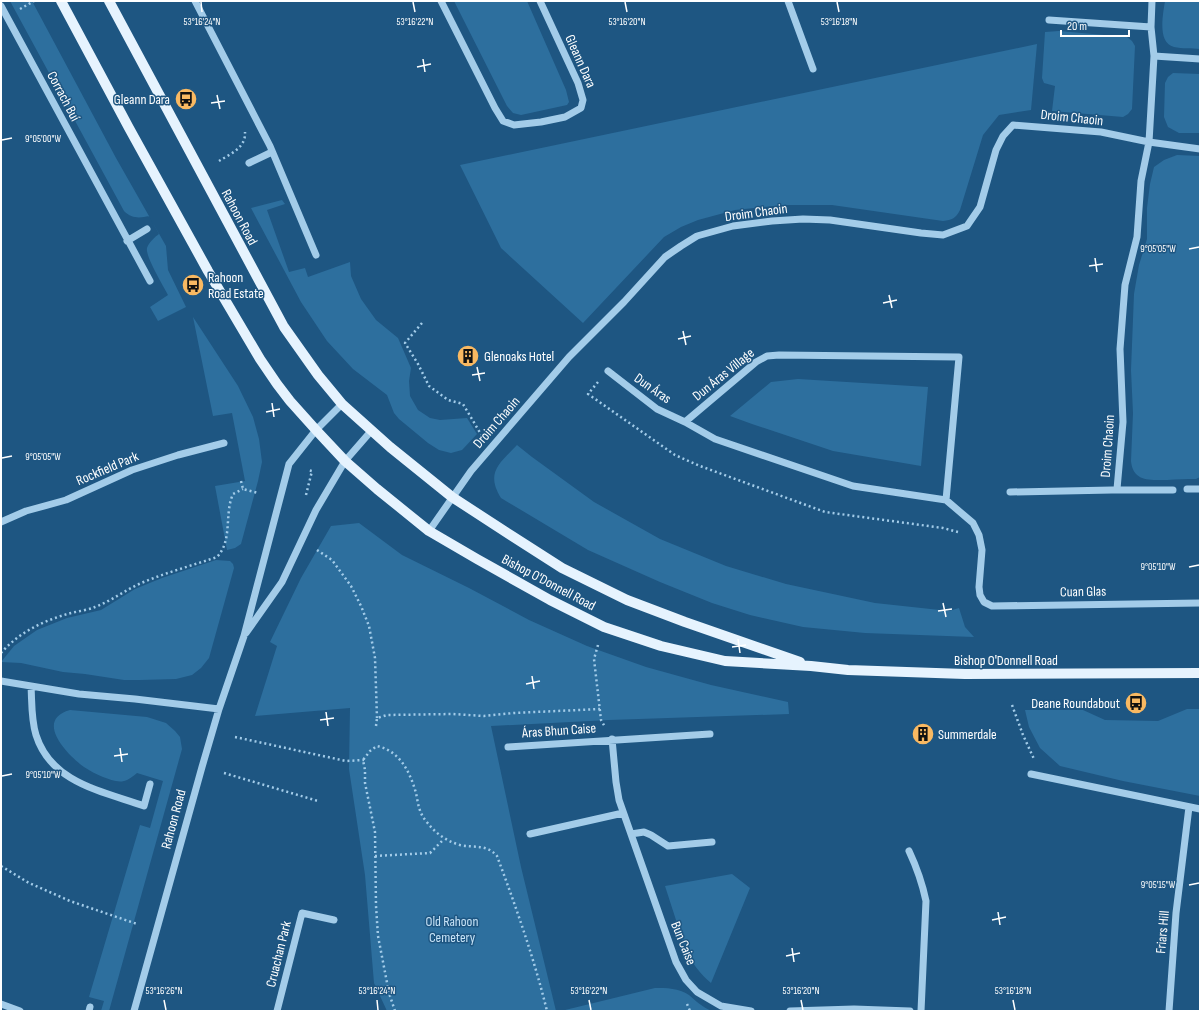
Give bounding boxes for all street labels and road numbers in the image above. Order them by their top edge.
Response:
street label: Gleann Dara [561,32,600,90]
street label: Corrach Buí [43,68,84,124]
street label: Droim Chaoin [1040,106,1104,129]
street label: Rahoon Road [218,186,261,248]
street label: Droim Chaoin [724,200,788,225]
street label: Dun Áras Village [689,344,758,404]
street label: Dun Áras [631,370,675,407]
street label: Droim Chaoin [469,393,523,452]
street label: Droim Chaoin [1097,414,1118,478]
street label: Rockfield Park [74,447,141,489]
street label: Bishop O'Donnell Road [499,551,599,614]
street label: Cuan Glas [1060,583,1106,600]
street label: Bishop O'Donnell Road [954,652,1058,669]
street label: Áras Bhun Caise [520,719,597,742]
street label: Rahoon Road [157,787,190,851]
street label: Friars Hill [1152,910,1173,954]
street label: Cruachan Park [262,919,295,989]
street label: Bun Caise [667,919,700,967]

